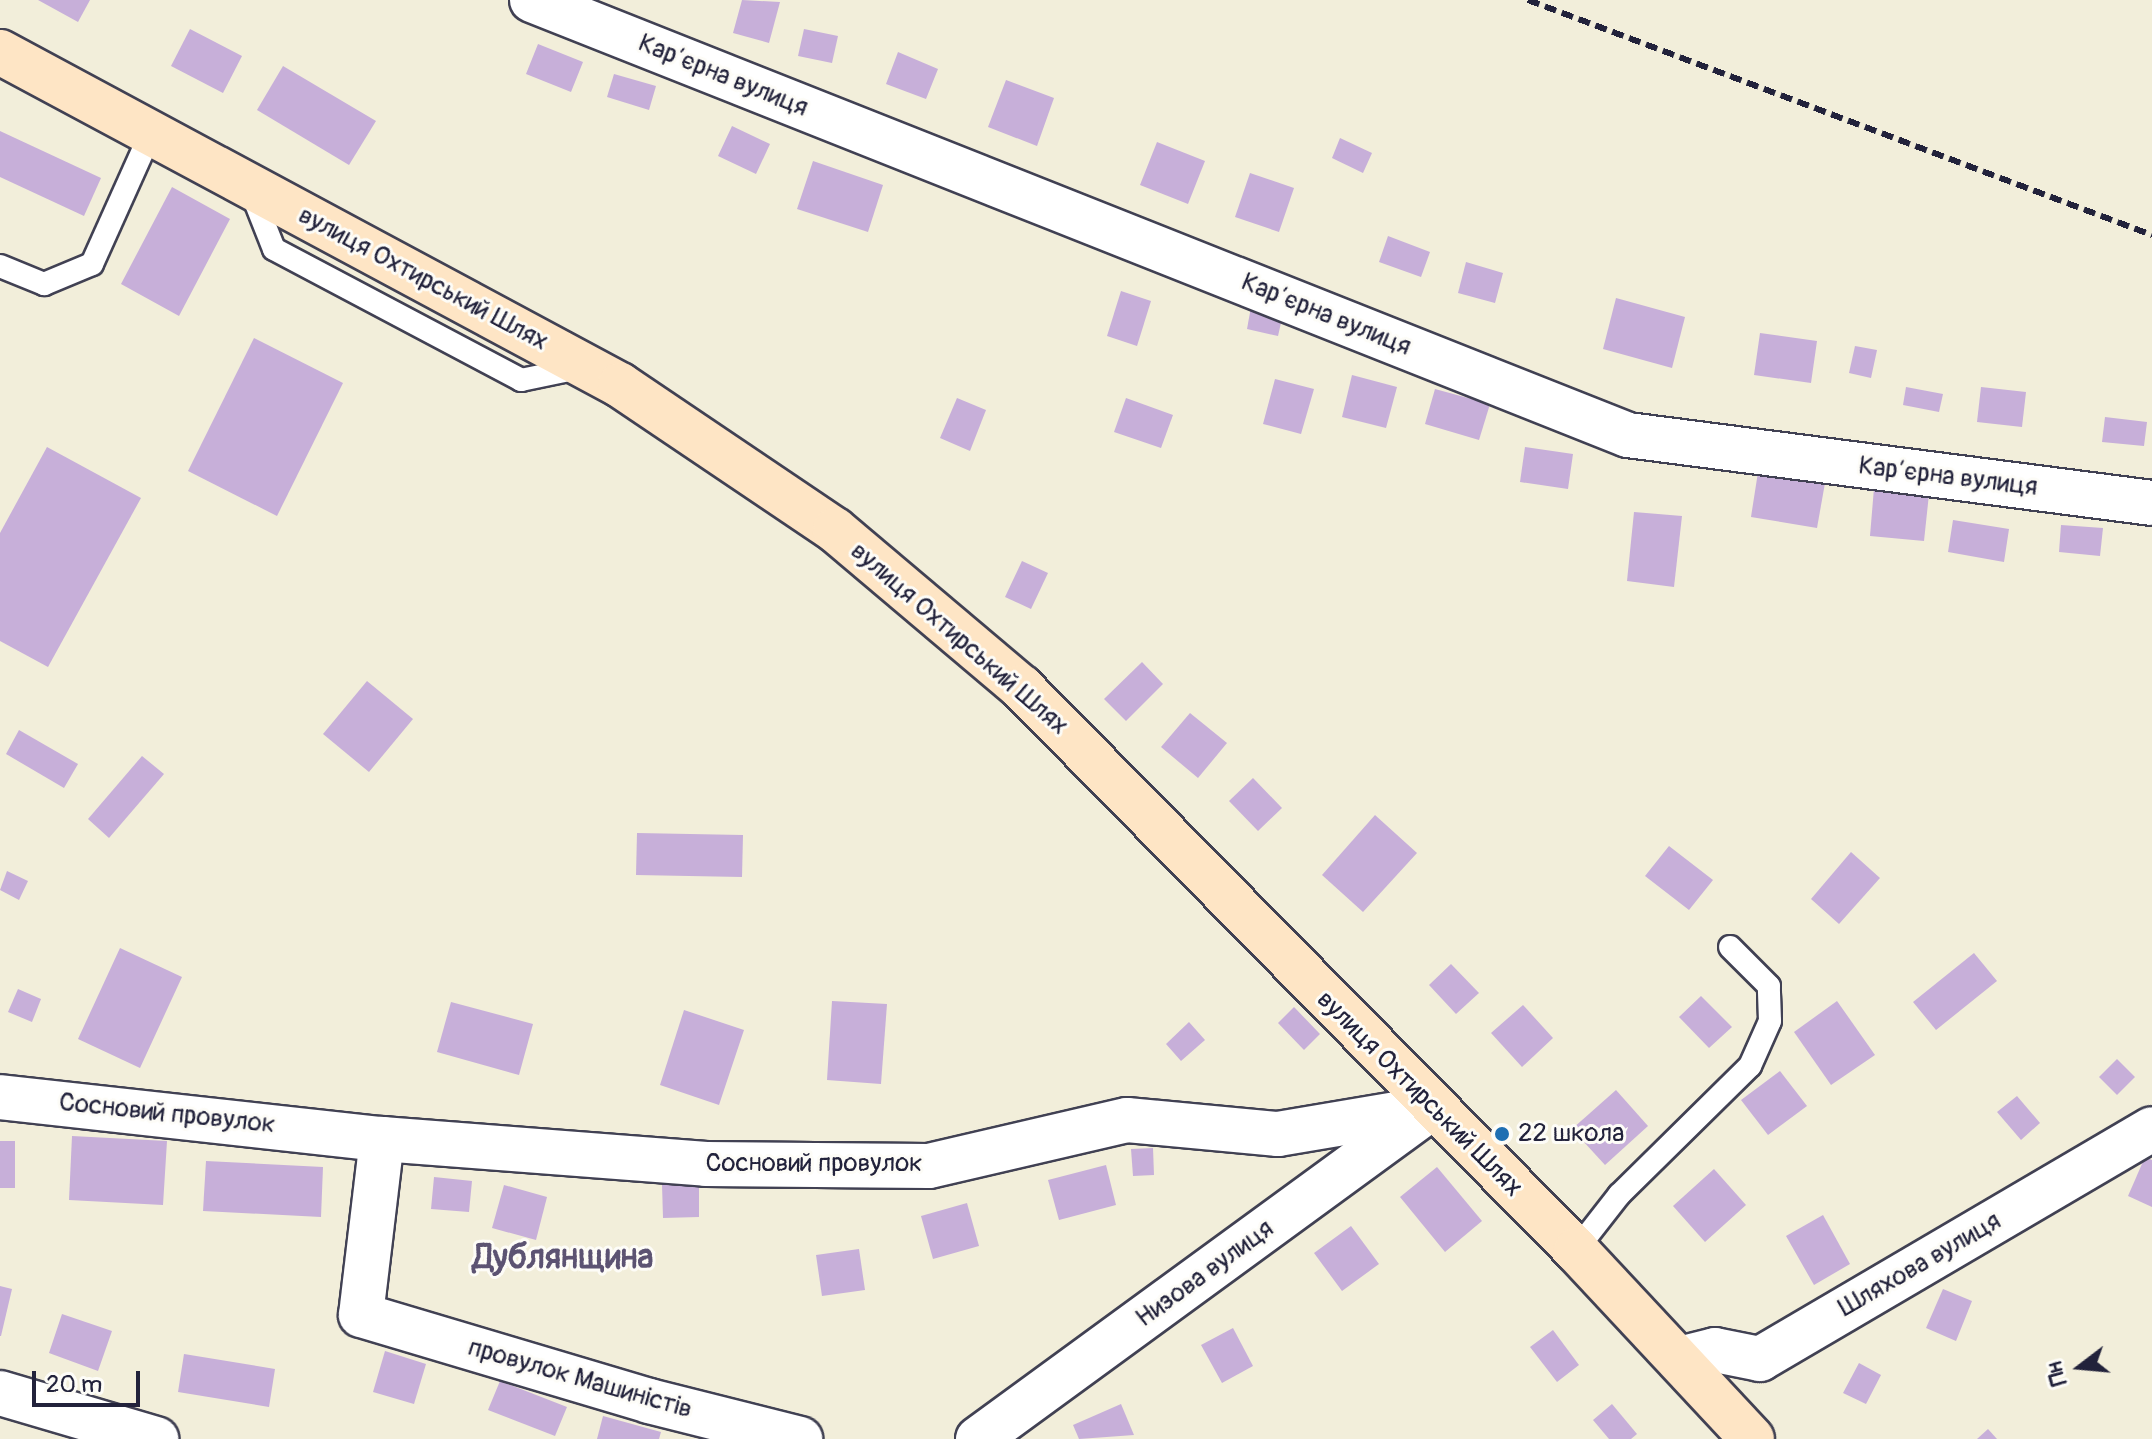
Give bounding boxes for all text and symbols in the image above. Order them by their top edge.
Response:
street label: Карʼєрна вулиця [634,28,812,124]
street label: вулиця Охтирський Шлях [293,200,553,358]
street label: Карʼєрна вулиця [1237,267,1415,363]
street label: Карʼєрна вулиця [1857,451,2039,503]
street label: вулиця Охтирський Шлях [844,536,1074,742]
street label: вулиця Охтирський Шлях [1310,985,1528,1203]
street label: Сосновий провулок [57,1087,277,1141]
place label: 22 школа [1518,1118,1624,1150]
marker: 22 школа [1493,1125,1511,1143]
street label: Сосновий провулок [705,1148,923,1180]
street label: Шляхова вулиця [1833,1206,2007,1324]
street label: Низова вулиця [1130,1214,1280,1334]
district label: Дублянщина [473,1238,653,1278]
north arrow [2040,1327,2120,1407]
street label: провулок Машиністів [464,1332,696,1426]
scale bar [36,1355,144,1405]
text: Пн [2040,1358,2074,1389]
text: 20 m [46,1370,102,1399]

